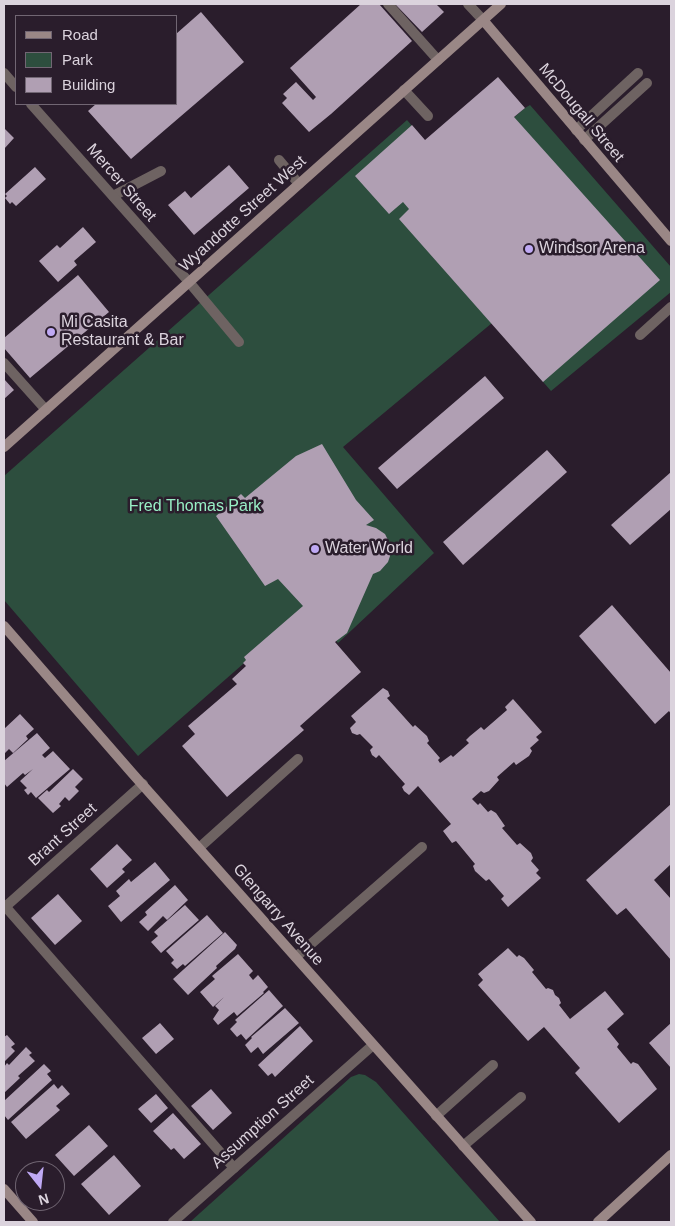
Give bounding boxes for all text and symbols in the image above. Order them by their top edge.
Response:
legend [15,15,178,105]
text: Road [62,26,98,43]
text: Park [62,51,93,68]
street label: McDougall Street [534,60,628,166]
text: Building [62,76,115,93]
street label: Mercer Street [82,140,160,226]
street label: Wyandotte Street West [176,152,310,276]
place label: Windsor Arena [539,239,645,259]
marker: Windsor Arena [523,243,535,255]
place label: Mi Casita Restaurant & Bar [61,313,184,351]
marker: Mi Casita Restaurant & Bar [45,326,57,338]
park label: Fred Thomas Park [129,497,261,517]
place label: Water World [325,539,413,559]
marker: Water World [309,543,321,555]
street label: Brant Street [25,799,101,871]
street label: Glengarry Avenue [229,860,327,970]
street label: Assumption Street [208,1071,318,1173]
north arrow [15,1161,65,1211]
text: N [37,1190,51,1209]

